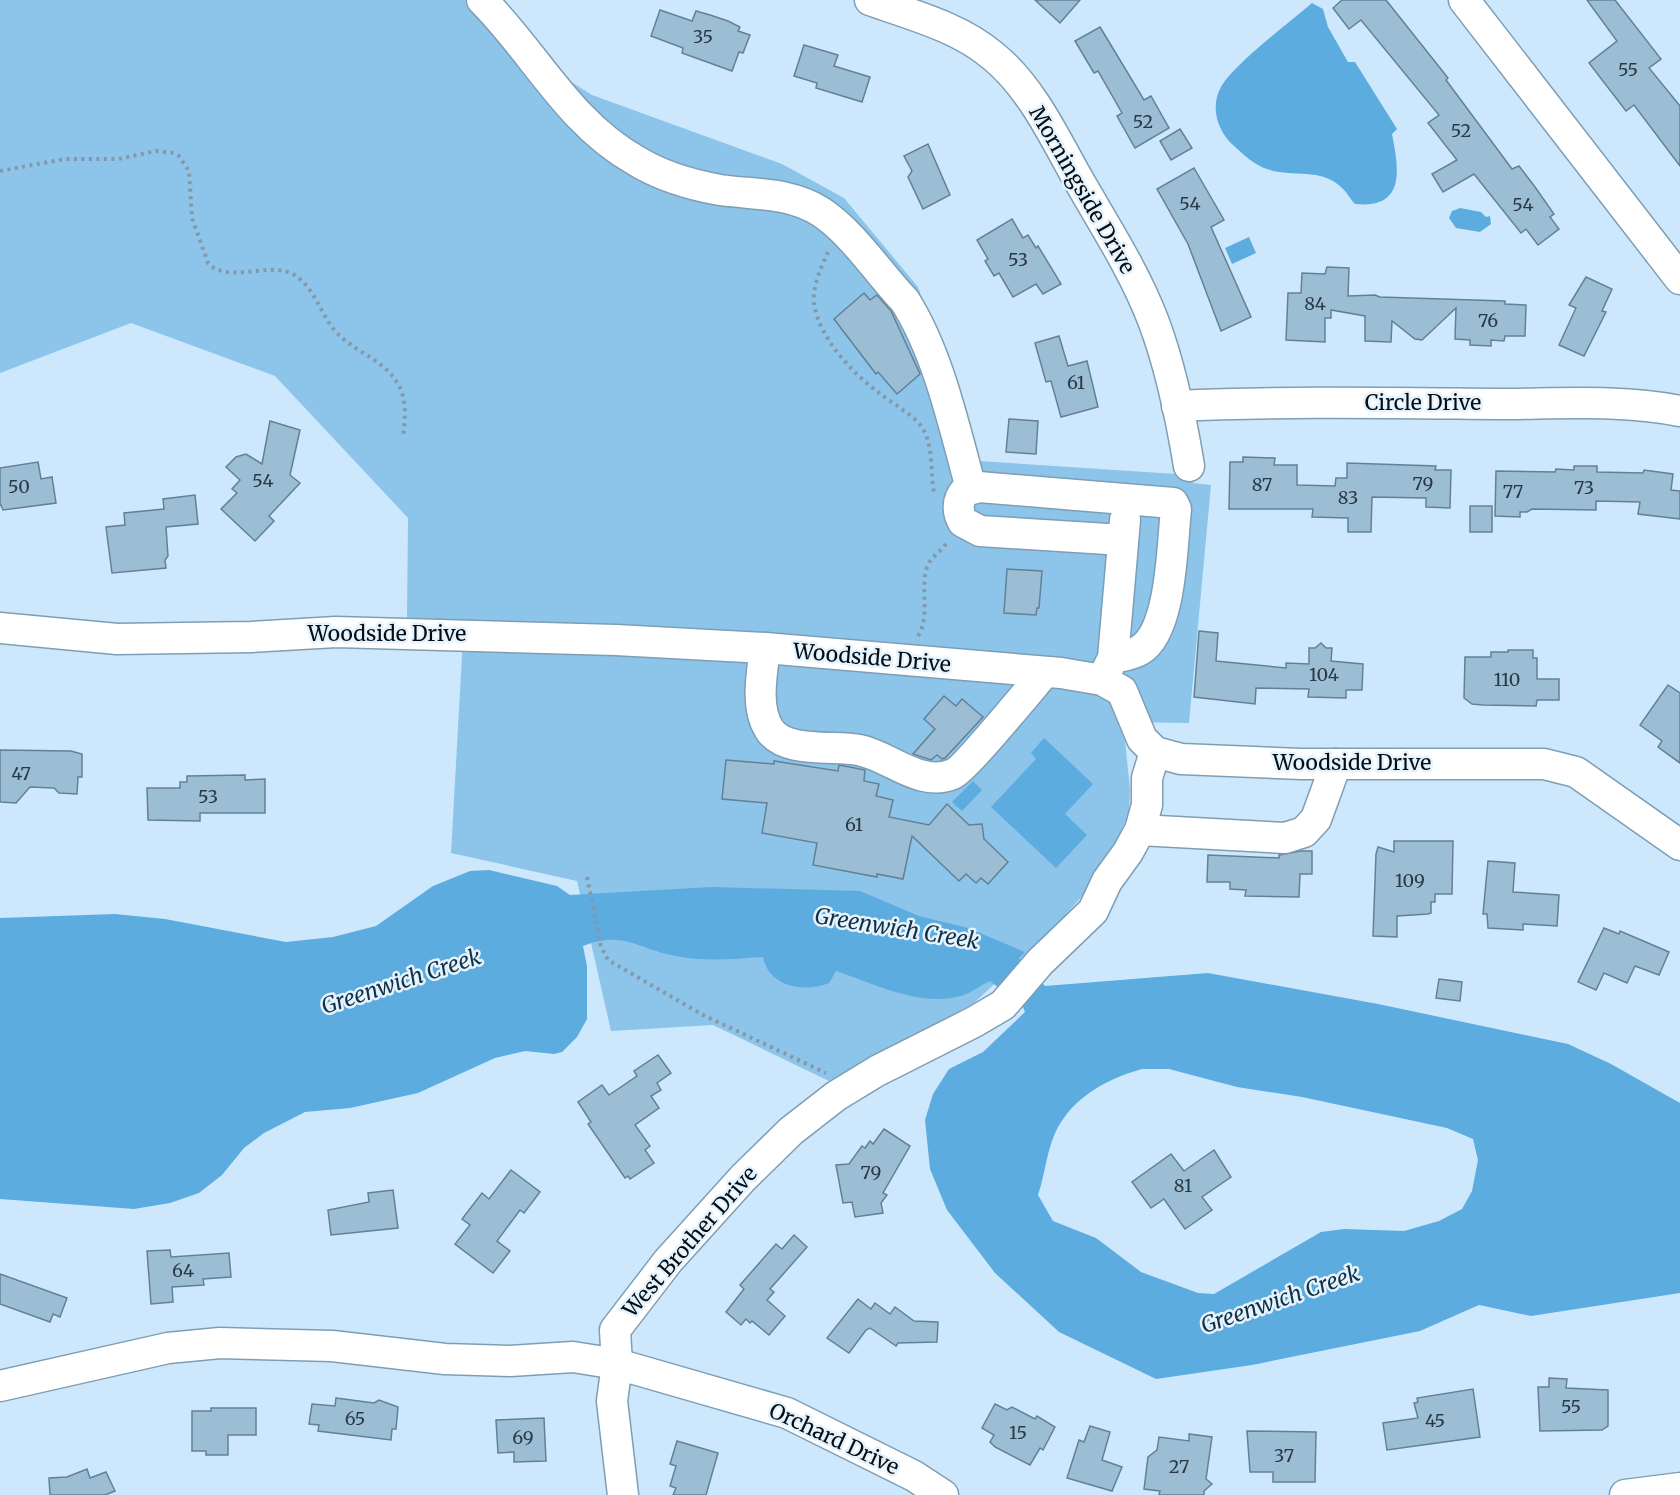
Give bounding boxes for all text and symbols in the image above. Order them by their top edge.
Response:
house number: 35 [693,25,713,48]
house number: 55 [1618,58,1638,81]
street label: Morningside Drive [1023,101,1141,279]
house number: 52 [1133,110,1153,133]
house number: 52 [1451,119,1471,142]
house number: 54 [1179,192,1201,215]
house number: 54 [1512,193,1534,216]
house number: 53 [1008,248,1028,271]
house number: 84 [1304,292,1326,315]
house number: 76 [1478,309,1498,332]
house number: 61 [1067,371,1085,394]
street label: Circle Drive [1365,389,1481,416]
house number: 54 [252,469,274,492]
house number: 79 [1413,472,1433,495]
house number: 87 [1252,473,1272,496]
house number: 50 [8,475,30,498]
house number: 73 [1574,476,1594,499]
house number: 77 [1503,480,1523,503]
house number: 83 [1338,486,1358,509]
street label: Woodside Drive [307,620,466,647]
street label: Woodside Drive [791,637,952,678]
house number: 104 [1309,663,1339,686]
house number: 110 [1494,668,1520,691]
street label: Woodside Drive [1272,749,1431,776]
house number: 47 [11,762,31,785]
house number: 53 [198,785,218,808]
house number: 61 [845,813,863,836]
house number: 109 [1395,869,1425,892]
water label: Greenwich Creek [813,901,981,955]
water label: Greenwich Creek [318,942,484,1020]
street label: West Brother Drive [616,1161,763,1324]
house number: 79 [861,1161,881,1184]
house number: 81 [1174,1174,1192,1197]
house number: 64 [172,1259,194,1282]
water label: Greenwich Creek [1197,1259,1363,1339]
house number: 55 [1561,1395,1581,1418]
street label: Orchard Drive [765,1397,904,1480]
house number: 65 [345,1407,365,1430]
house number: 45 [1425,1409,1445,1432]
house number: 15 [1009,1421,1027,1444]
house number: 69 [512,1426,534,1449]
house number: 37 [1274,1444,1294,1467]
house number: 27 [1169,1455,1189,1478]

